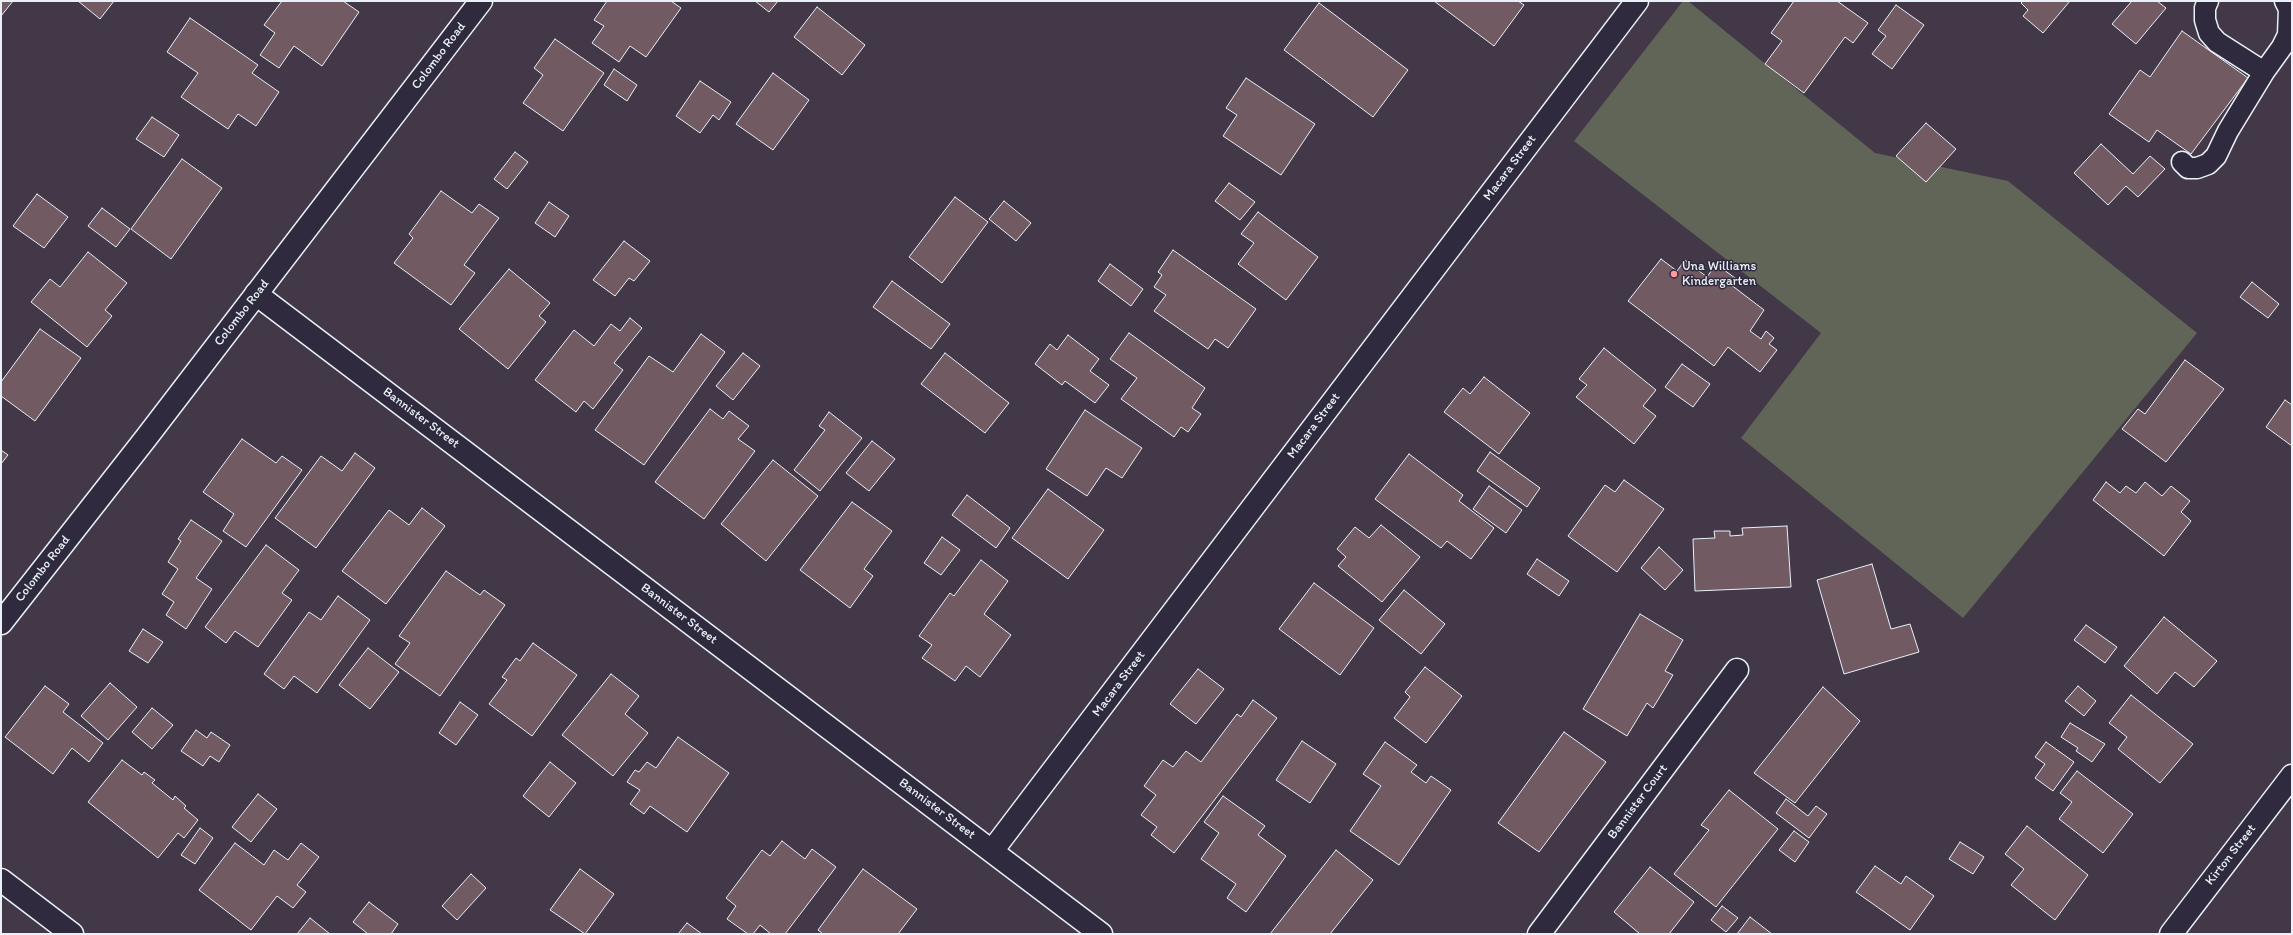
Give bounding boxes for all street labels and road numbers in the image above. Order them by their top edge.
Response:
street label: Colombo Road [409,19,469,93]
street label: Macara Street [1480,132,1540,204]
street label: Colombo Road [211,277,273,349]
street label: Bannister Street [380,384,462,452]
street label: Macara Street [1284,390,1344,462]
street label: Colombo Road [12,533,74,605]
street label: Bannister Street [638,580,720,648]
street label: Macara Street [1089,648,1149,720]
street label: Bannister Court [1605,761,1671,843]
street label: Bannister Street [896,775,978,843]
street label: Kirton Street [2202,821,2260,889]

